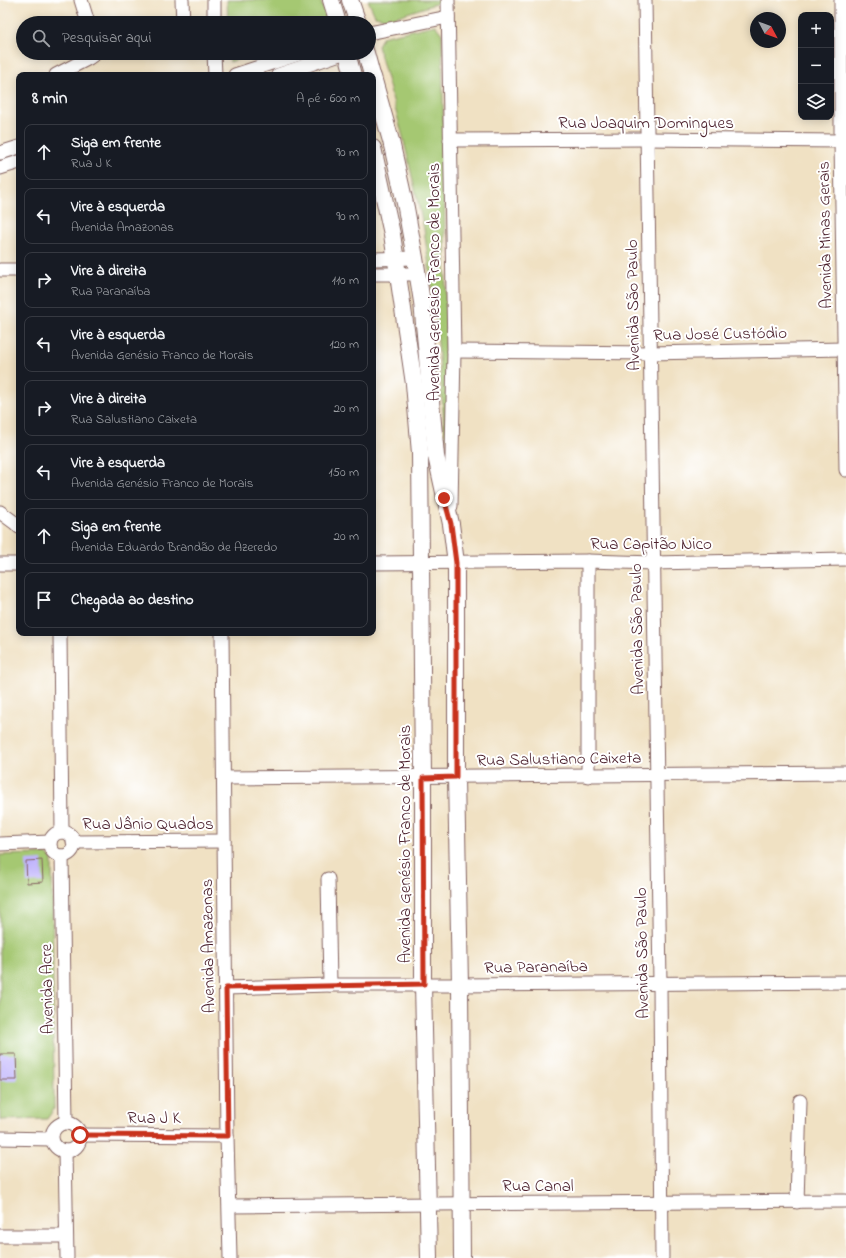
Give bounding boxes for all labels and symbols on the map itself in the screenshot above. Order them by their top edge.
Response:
north arrow [750,12,786,48]
street label: Rua Joaquim Domingues [558,111,734,138]
street label: Avenida Minas Gerais [812,161,839,309]
street label: Avenida Genésio Franco de Morais [422,163,447,401]
street label: Avenida São Paulo [620,239,647,371]
street label: Rua José Custódio [653,321,787,348]
route end [435,489,453,507]
street label: Rua Capitão Nico [590,532,712,557]
street label: Avenida São Paulo [624,563,651,695]
street label: Avenida Genésio Franco de Morais [393,725,418,963]
street label: Rua Salustiano Caixeta [476,746,642,773]
street label: Rua Jânio Quados [82,812,214,837]
street label: Avenida Amazonas [195,878,222,1013]
street label: Avenida São Paulo [629,887,656,1019]
street label: Avenida Acre [34,943,61,1034]
street label: Rua Paranaíba [484,954,588,981]
street label: Rua J K [127,1106,181,1131]
route start [71,1126,89,1144]
street label: Rua Canal [502,1174,574,1199]

